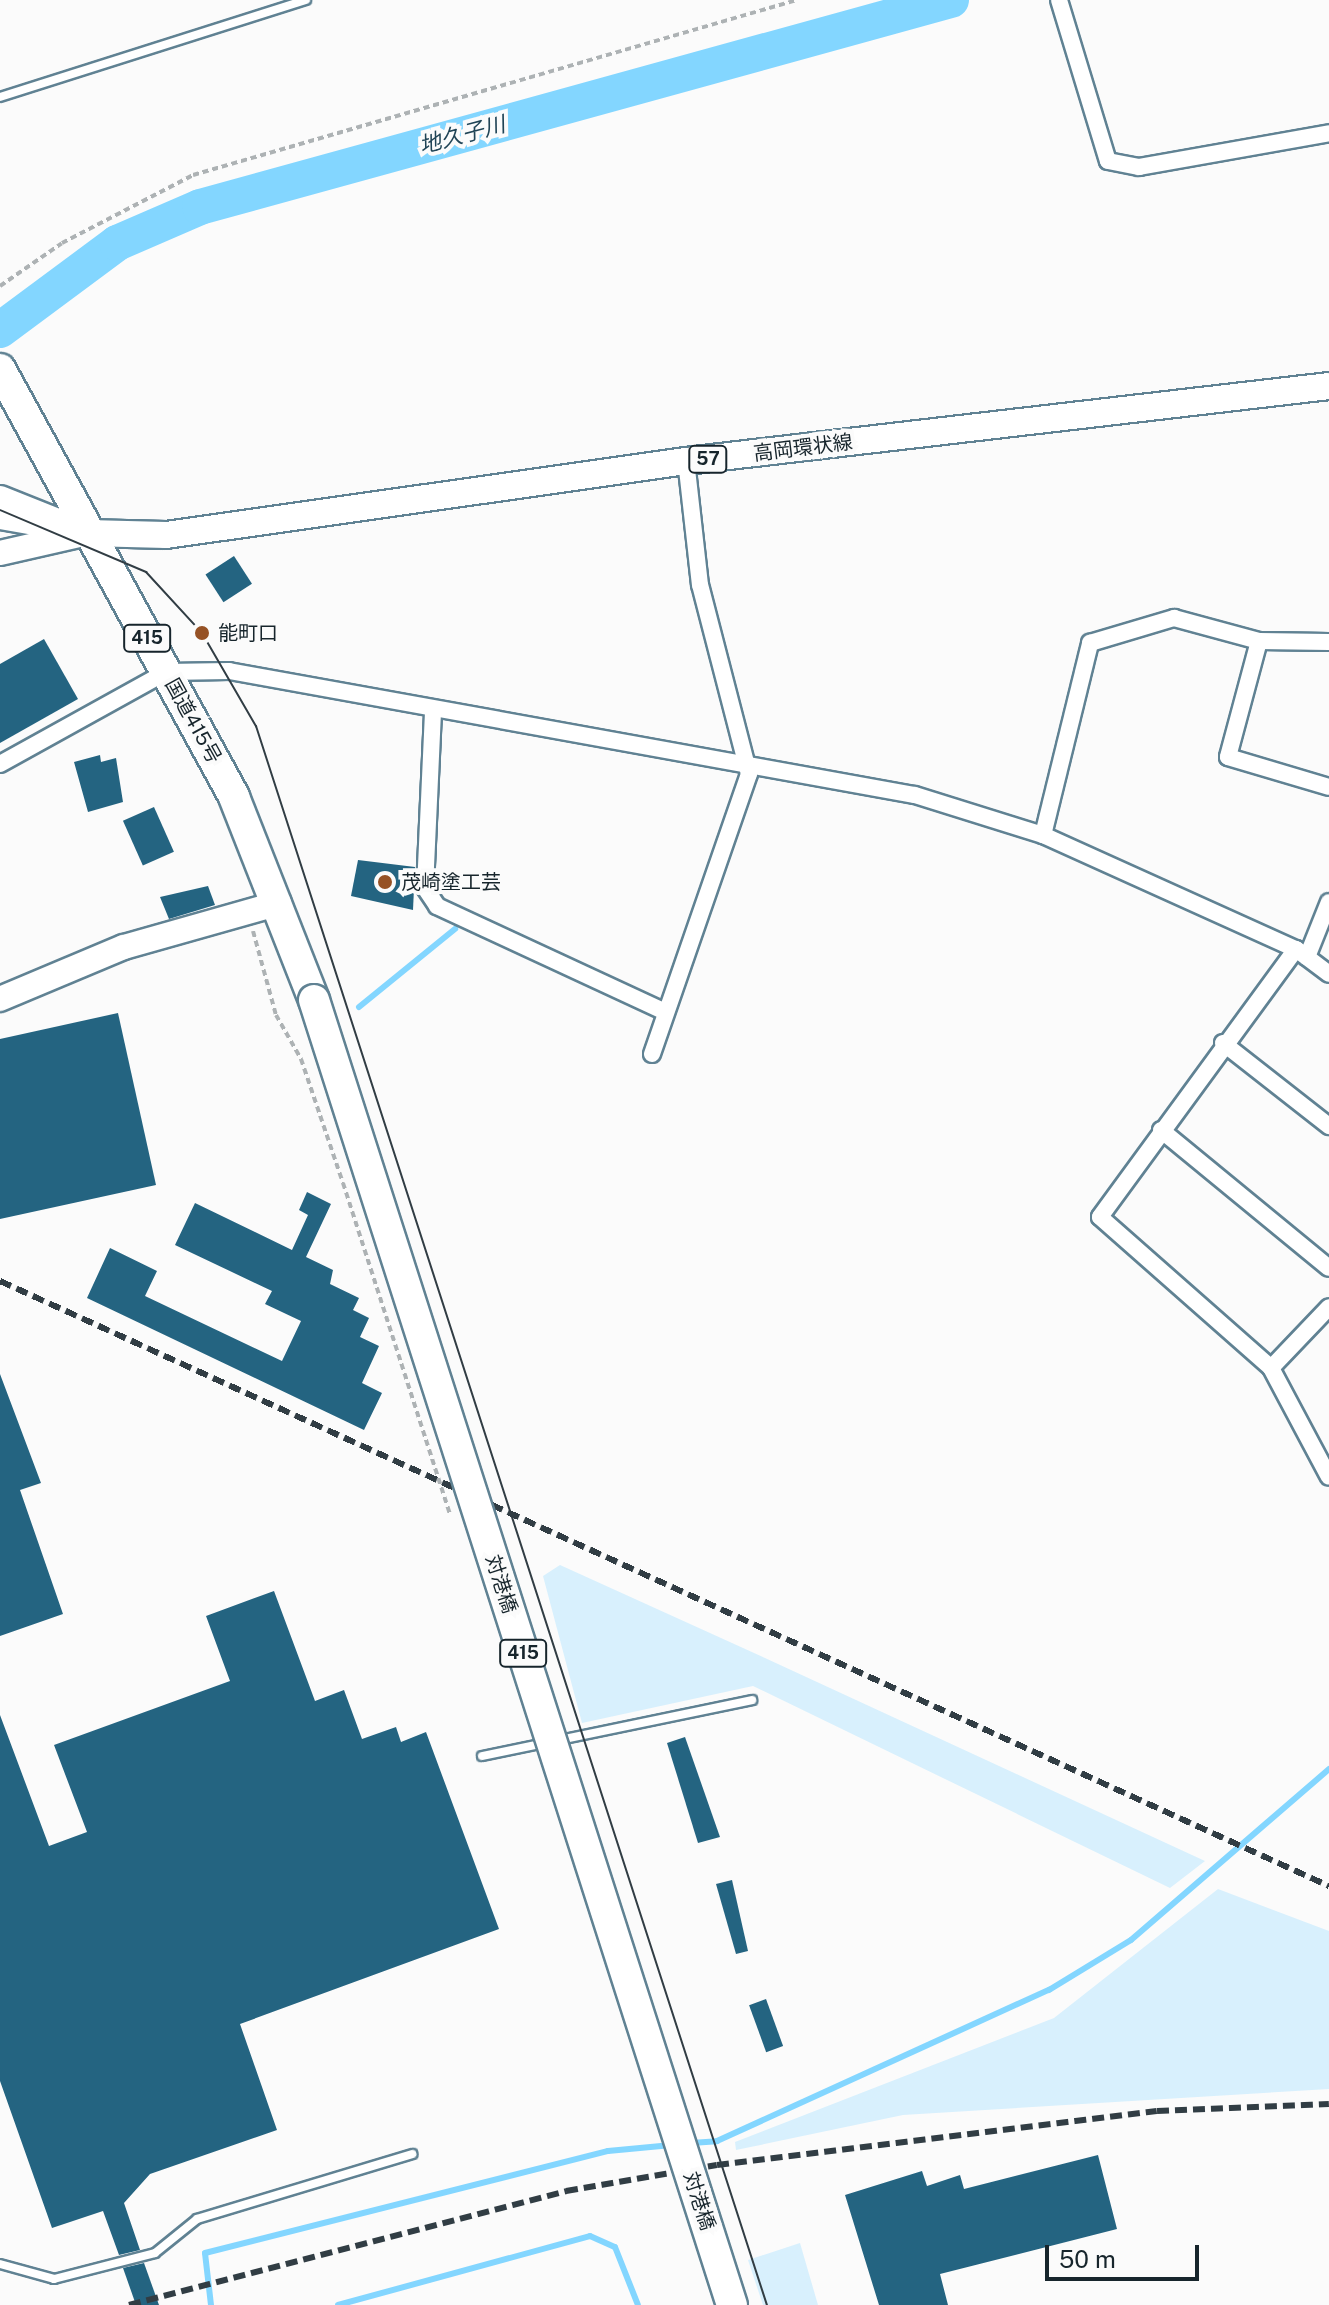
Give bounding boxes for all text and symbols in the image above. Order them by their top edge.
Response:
water label: 地久子川 [416,111,508,159]
street label: 高岡環状線 [752,430,854,466]
road number: 57 [688,445,728,473]
place label: 能町口 [218,621,278,645]
road number: 415 [123,624,171,652]
marker: 能町口 [193,624,211,642]
street label: 国道415号 [160,674,226,768]
place label: 茂崎塗工芸 [401,870,501,894]
marker: 茂崎塗工芸 [376,873,394,891]
street label: 対港橋 [480,1552,522,1616]
road number: 415 [499,1639,547,1667]
street label: 対港橋 [678,2169,720,2233]
scale bar [1049,2229,1203,2279]
text: 50 m [1059,2245,1116,2273]

